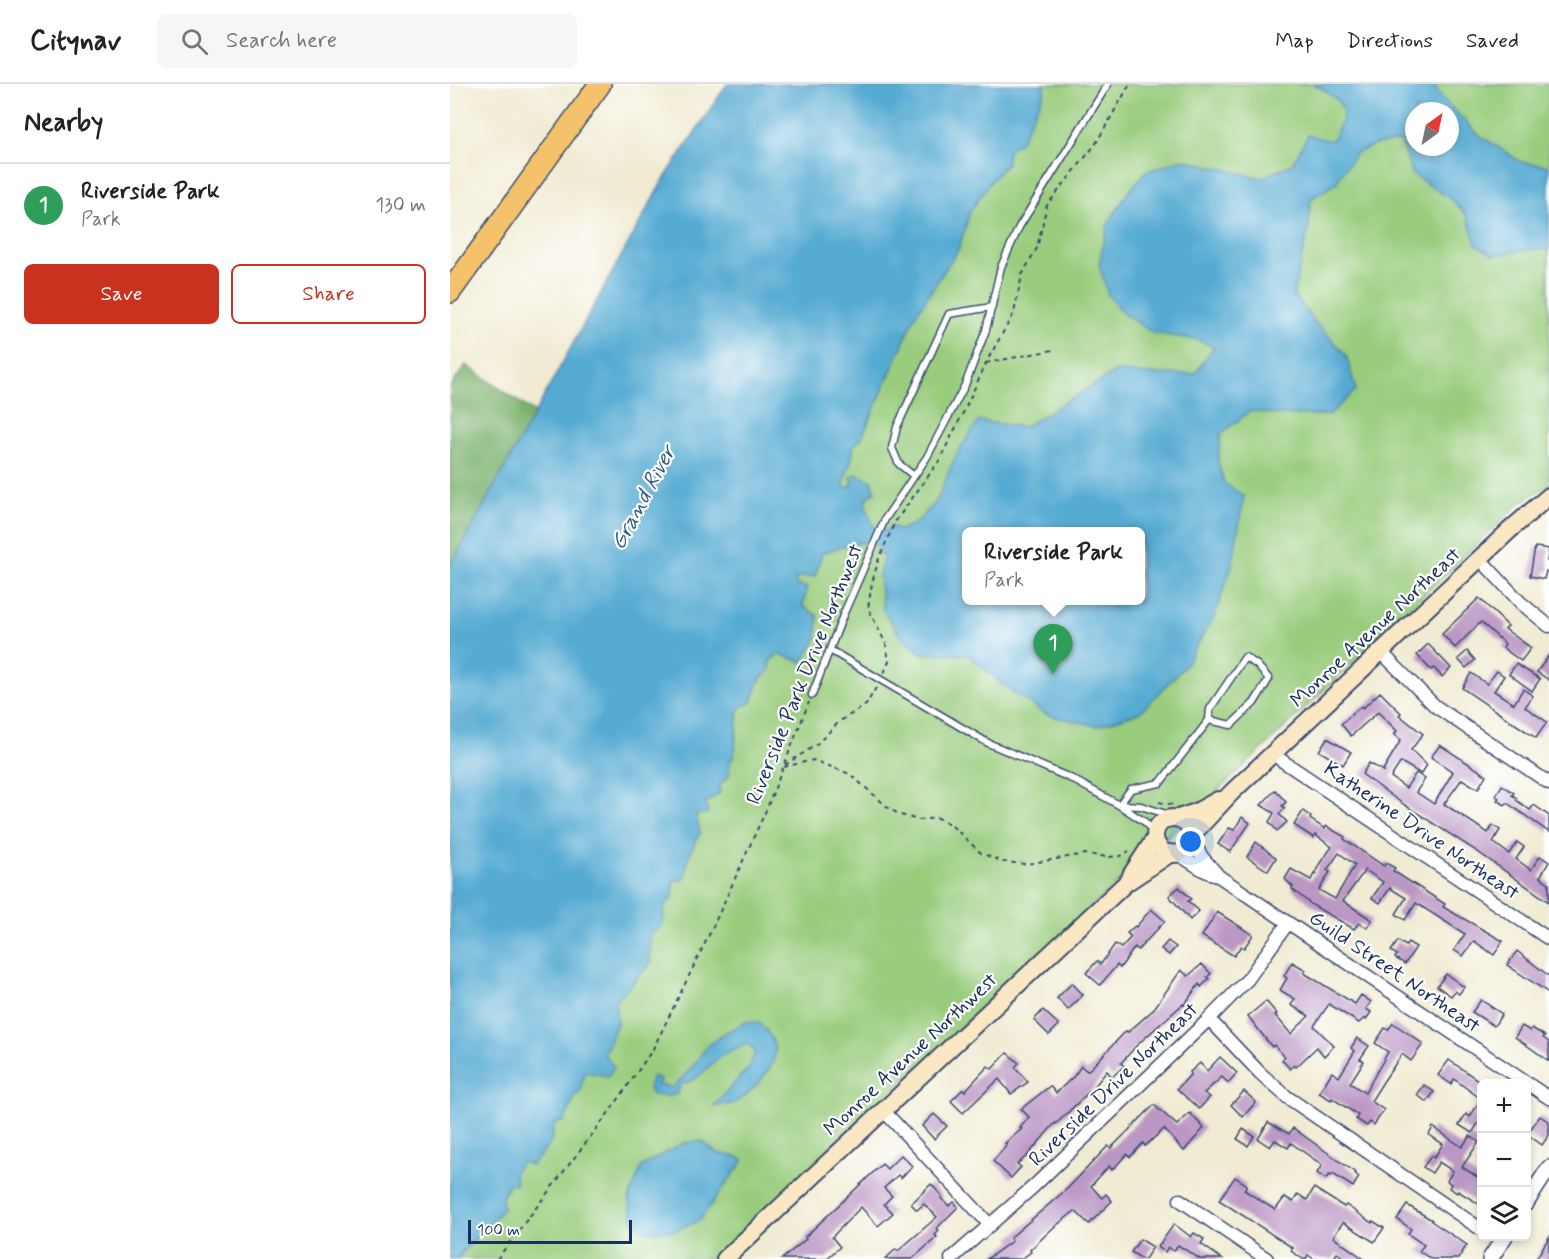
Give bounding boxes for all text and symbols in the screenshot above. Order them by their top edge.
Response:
search box [157,14,577,68]
text: Citynav [30,23,121,60]
icon: search [178,25,211,58]
text: Search here [226,27,337,55]
text: Map [1275,27,1314,55]
text: Directions [1347,27,1433,55]
text: Saved [1466,27,1519,55]
north arrow [1405,102,1459,156]
text: Nearby [24,106,103,140]
text: Riverside Park [81,178,220,206]
text: 1 [39,192,48,219]
text: 130 m [375,192,426,219]
text: Park [81,206,121,233]
button: Save [24,264,219,324]
button: Share [231,264,426,324]
water label: Grand River [605,439,684,555]
popup [962,527,1145,605]
street label: Riverside Park Drive Northwest [740,539,870,809]
text: Riverside Park [984,539,1123,567]
street label: Monroe Avenue Northeast [1284,541,1467,714]
text: Park [984,567,1024,594]
pin: 1 [1034,624,1072,674]
street label: Katherine Drive Northeast [1318,755,1525,907]
your location [1176,827,1205,856]
street label: Guild Street Northeast [1303,904,1486,1040]
street label: Monroe Avenue Northwest [818,966,1004,1143]
street label: Riverside Drive Northeast [1023,996,1205,1173]
map controls [1477,1079,1531,1241]
button: + [1477,1079,1531,1133]
button: − [1477,1133,1531,1187]
button: layers [1477,1187,1531,1241]
scale bar [468,1217,632,1244]
text: 100 m [477,1220,520,1241]

